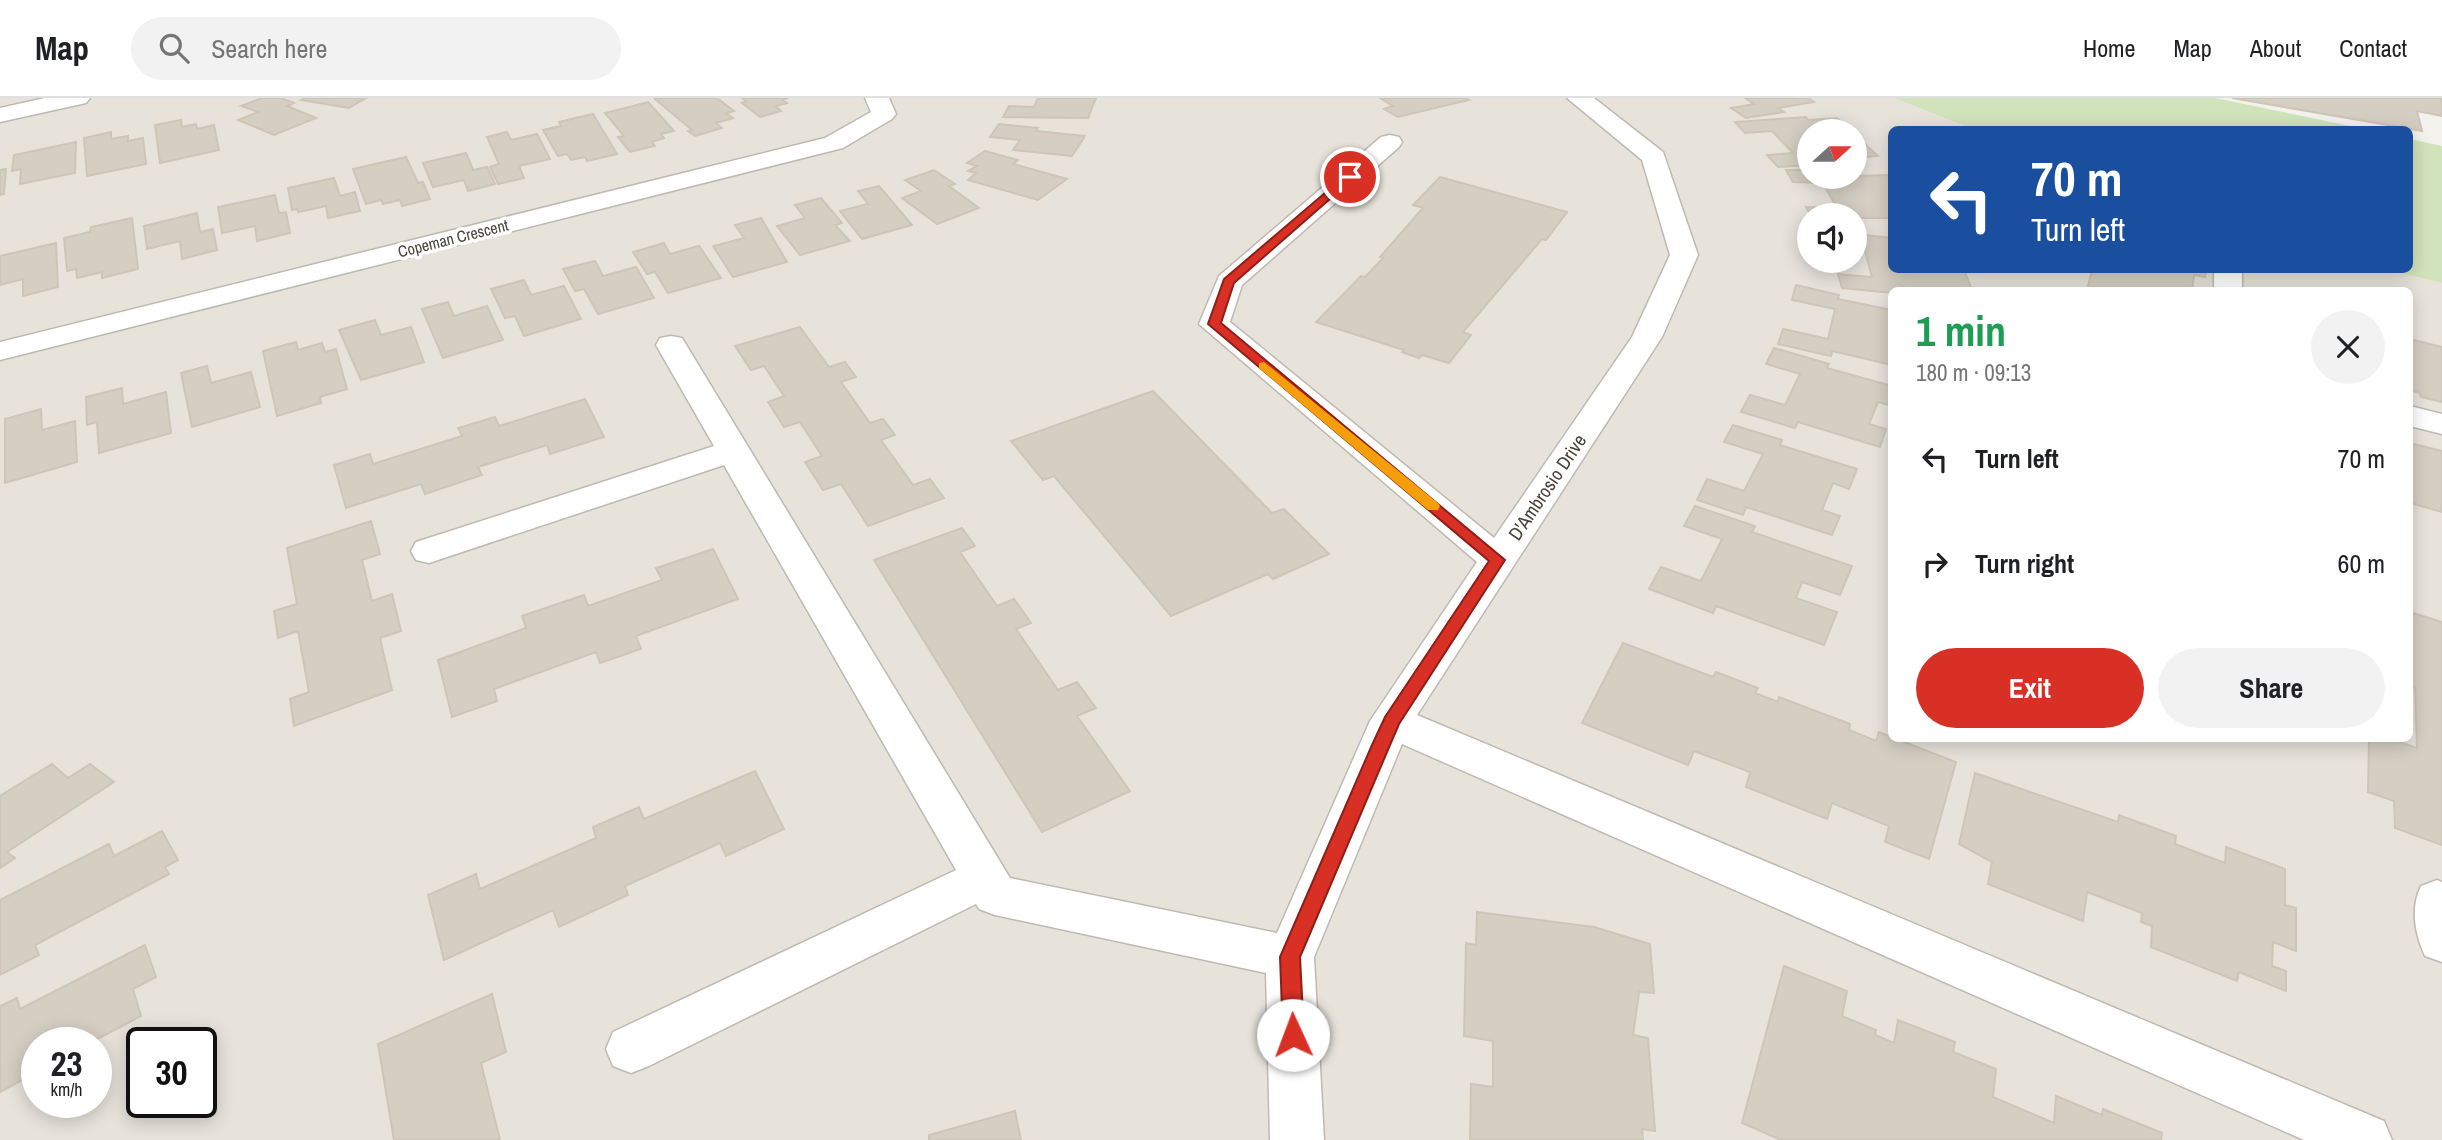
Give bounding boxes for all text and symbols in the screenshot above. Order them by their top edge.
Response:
search box [131,17,621,80]
text: Map [35,26,89,70]
icon: search [155,29,193,67]
text: Search here [211,31,327,66]
text: Home [2083,32,2135,64]
text: Map [2173,32,2212,64]
text: About [2250,32,2301,64]
text: Contact [2339,32,2407,64]
north arrow [1797,119,1867,189]
map controls [1797,119,1867,273]
text: 70 m [2031,145,2123,211]
pin [1320,147,1380,207]
icon: left [1916,154,2007,245]
icon: arrive [1331,158,1369,196]
button: sound [1797,203,1867,273]
text: Turn left [2031,208,2125,251]
street label: Copeman Crescent [396,214,511,262]
text: 1 min [1916,303,2006,359]
button: close [2311,310,2385,384]
text: 180 m · 09:13 [1916,357,2031,388]
street label: D'Ambrosio Drive [1502,429,1592,545]
icon: left [1916,440,1954,478]
text: Turn left [1975,441,2059,476]
text: 70 m [2338,441,2385,476]
icon: right [1916,545,1954,583]
text: Turn right [1975,546,2074,581]
text: 60 m [2338,546,2385,581]
button: Exit [1916,648,2144,728]
button: Share [2158,648,2385,728]
position arrow [1256,998,1330,1072]
speed limit sign: 30 [126,1027,217,1118]
text: 23 [51,1040,82,1087]
text: km/h [51,1077,83,1102]

